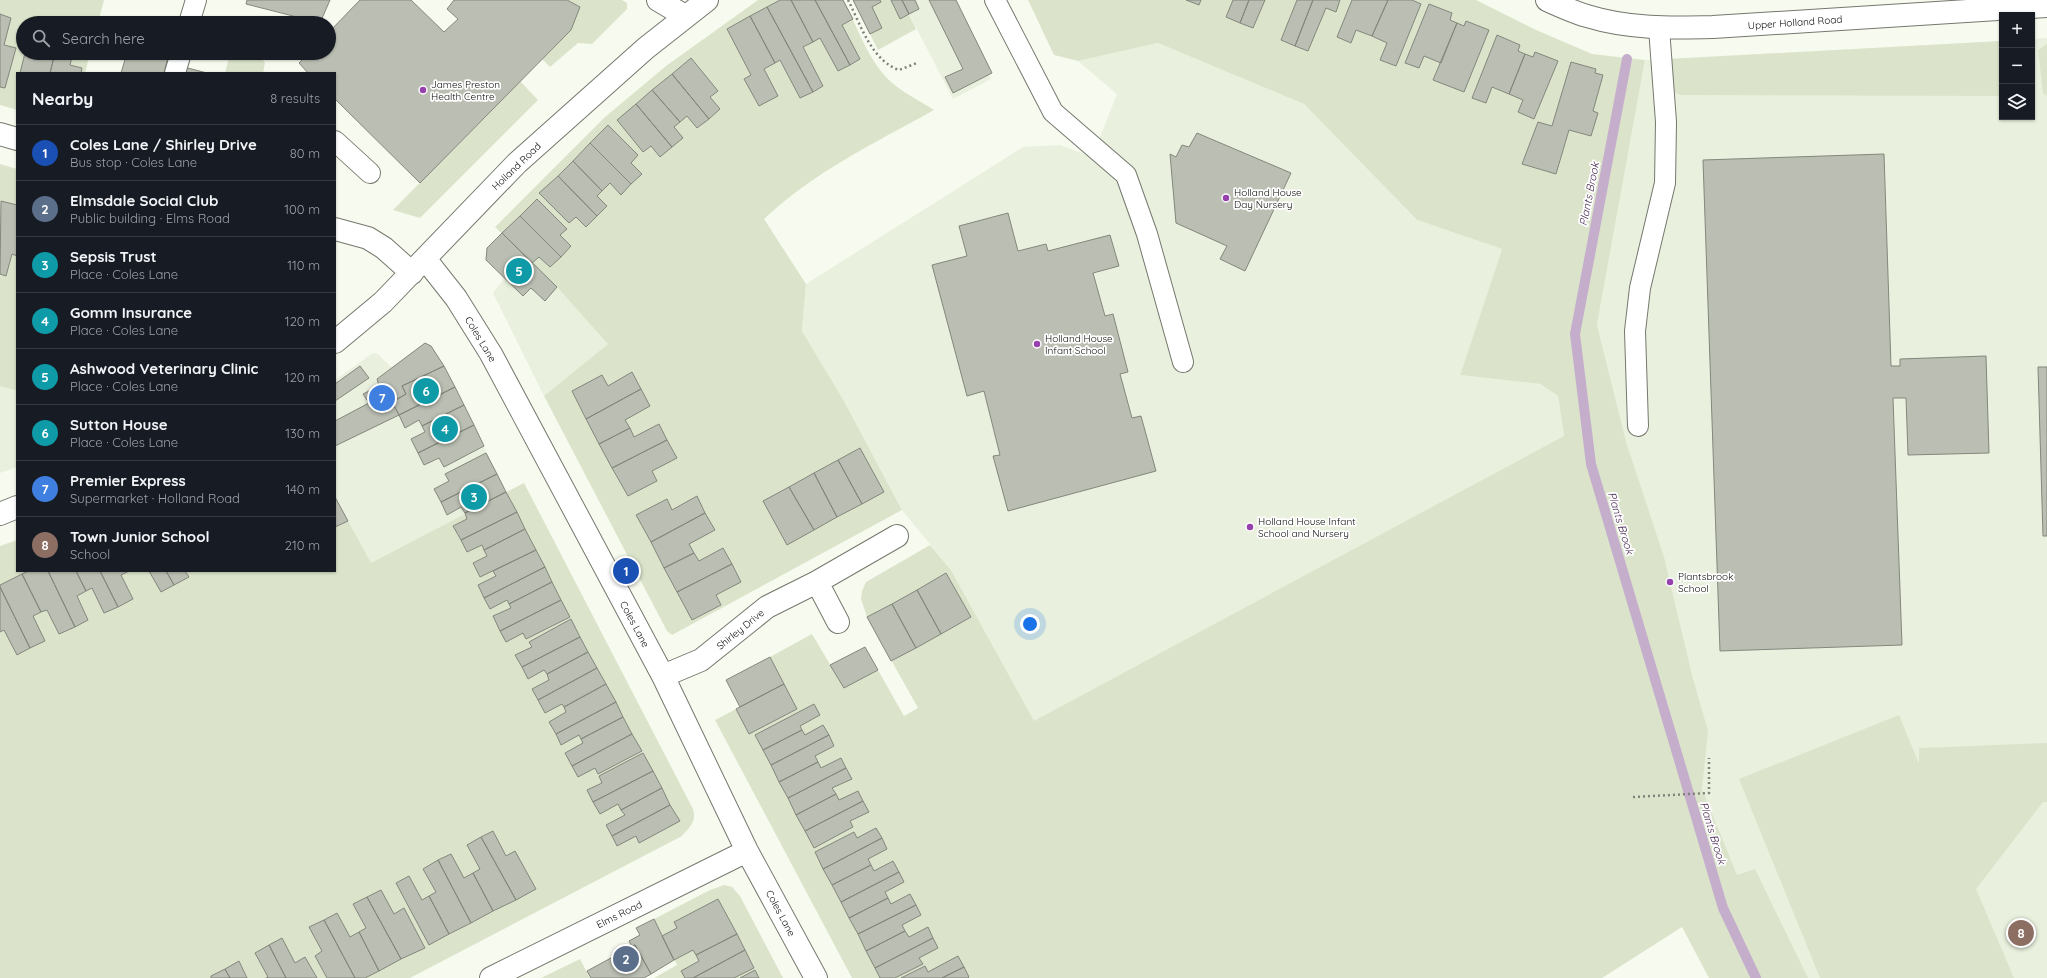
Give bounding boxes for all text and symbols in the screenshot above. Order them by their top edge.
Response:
map controls [1999,12,2035,120]
button: + [1999,12,2035,48]
street label: Upper Holland Road [1747,13,1843,32]
search box [16,16,336,60]
icon: search [30,27,52,49]
text: Search here [62,29,145,48]
button: − [1999,48,2035,84]
place label: James Preston Health Centre [431,78,500,103]
button: layers [1999,84,2035,120]
marker: James Preston Health Centre [418,85,428,95]
text: Nearby [32,88,93,109]
text: 8 results [270,90,320,106]
text: Coles Lane / Shirley Drive [70,135,257,154]
street label: Holland Road [489,140,544,193]
text: 1 [42,145,48,161]
text: 80 m [290,145,320,161]
text: Bus stop · Coles Lane [70,154,197,170]
water label: Plants Brook [1576,160,1602,227]
place label: Holland House Day Nursery [1234,186,1302,211]
text: Elmsdale Social Club [70,191,218,210]
marker: Holland House Day Nursery [1221,193,1231,203]
text: 2 [41,201,49,217]
text: 100 m [284,201,320,217]
text: Public building · Elms Road [70,210,230,226]
text: Sepsis Trust [70,247,157,266]
pin: 5 [506,256,532,286]
text: 3 [42,257,48,273]
text: 110 m [287,257,320,273]
text: Place · Coles Lane [70,266,178,282]
text: Gomm Insurance [70,303,192,322]
text: 4 [41,313,49,329]
text: 120 m [285,313,320,329]
street label: Coles Lane [462,314,499,365]
text: Place · Coles Lane [70,322,178,338]
place label: Holland House Infant School [1045,332,1113,357]
marker: Holland House Infant School [1032,339,1042,349]
text: Ashwood Veterinary Clinic [70,359,258,378]
text: 5 [41,369,49,385]
text: 120 m [285,369,320,385]
pin: 6 [413,376,439,406]
text: Place · Coles Lane [70,378,178,394]
pin: 7 [369,383,395,413]
pin: 4 [432,414,458,444]
text: Sutton House [70,415,168,434]
text: 6 [41,425,49,441]
text: 130 m [285,425,320,441]
text: Place · Coles Lane [70,434,178,450]
text: Premier Express [70,471,186,490]
text: 7 [41,481,49,497]
text: 140 m [285,481,320,497]
pin: 3 [461,482,487,512]
text: Supermarket · Holland Road [70,490,240,506]
water label: Plants Brook [1605,490,1637,557]
place label: Holland House Infant School and Nursery [1258,515,1356,540]
marker: Holland House Infant School and Nursery [1245,522,1255,532]
text: Town Junior School [70,527,210,546]
text: 8 [41,537,49,553]
text: 210 m [285,537,320,553]
text: School [70,546,110,562]
pin: 1 [613,556,639,586]
place label: Plantsbrook School [1678,570,1734,595]
marker: Plantsbrook School [1665,577,1675,587]
street label: Coles Lane [617,599,652,650]
street label: Shirley Drive [714,606,767,653]
your location [1020,614,1040,634]
water label: Plants Brook [1697,800,1729,867]
street label: Coles Lane [763,888,798,939]
street label: Elms Road [594,898,644,931]
pin: 8 [2008,918,2034,948]
pin: 2 [613,944,639,974]

